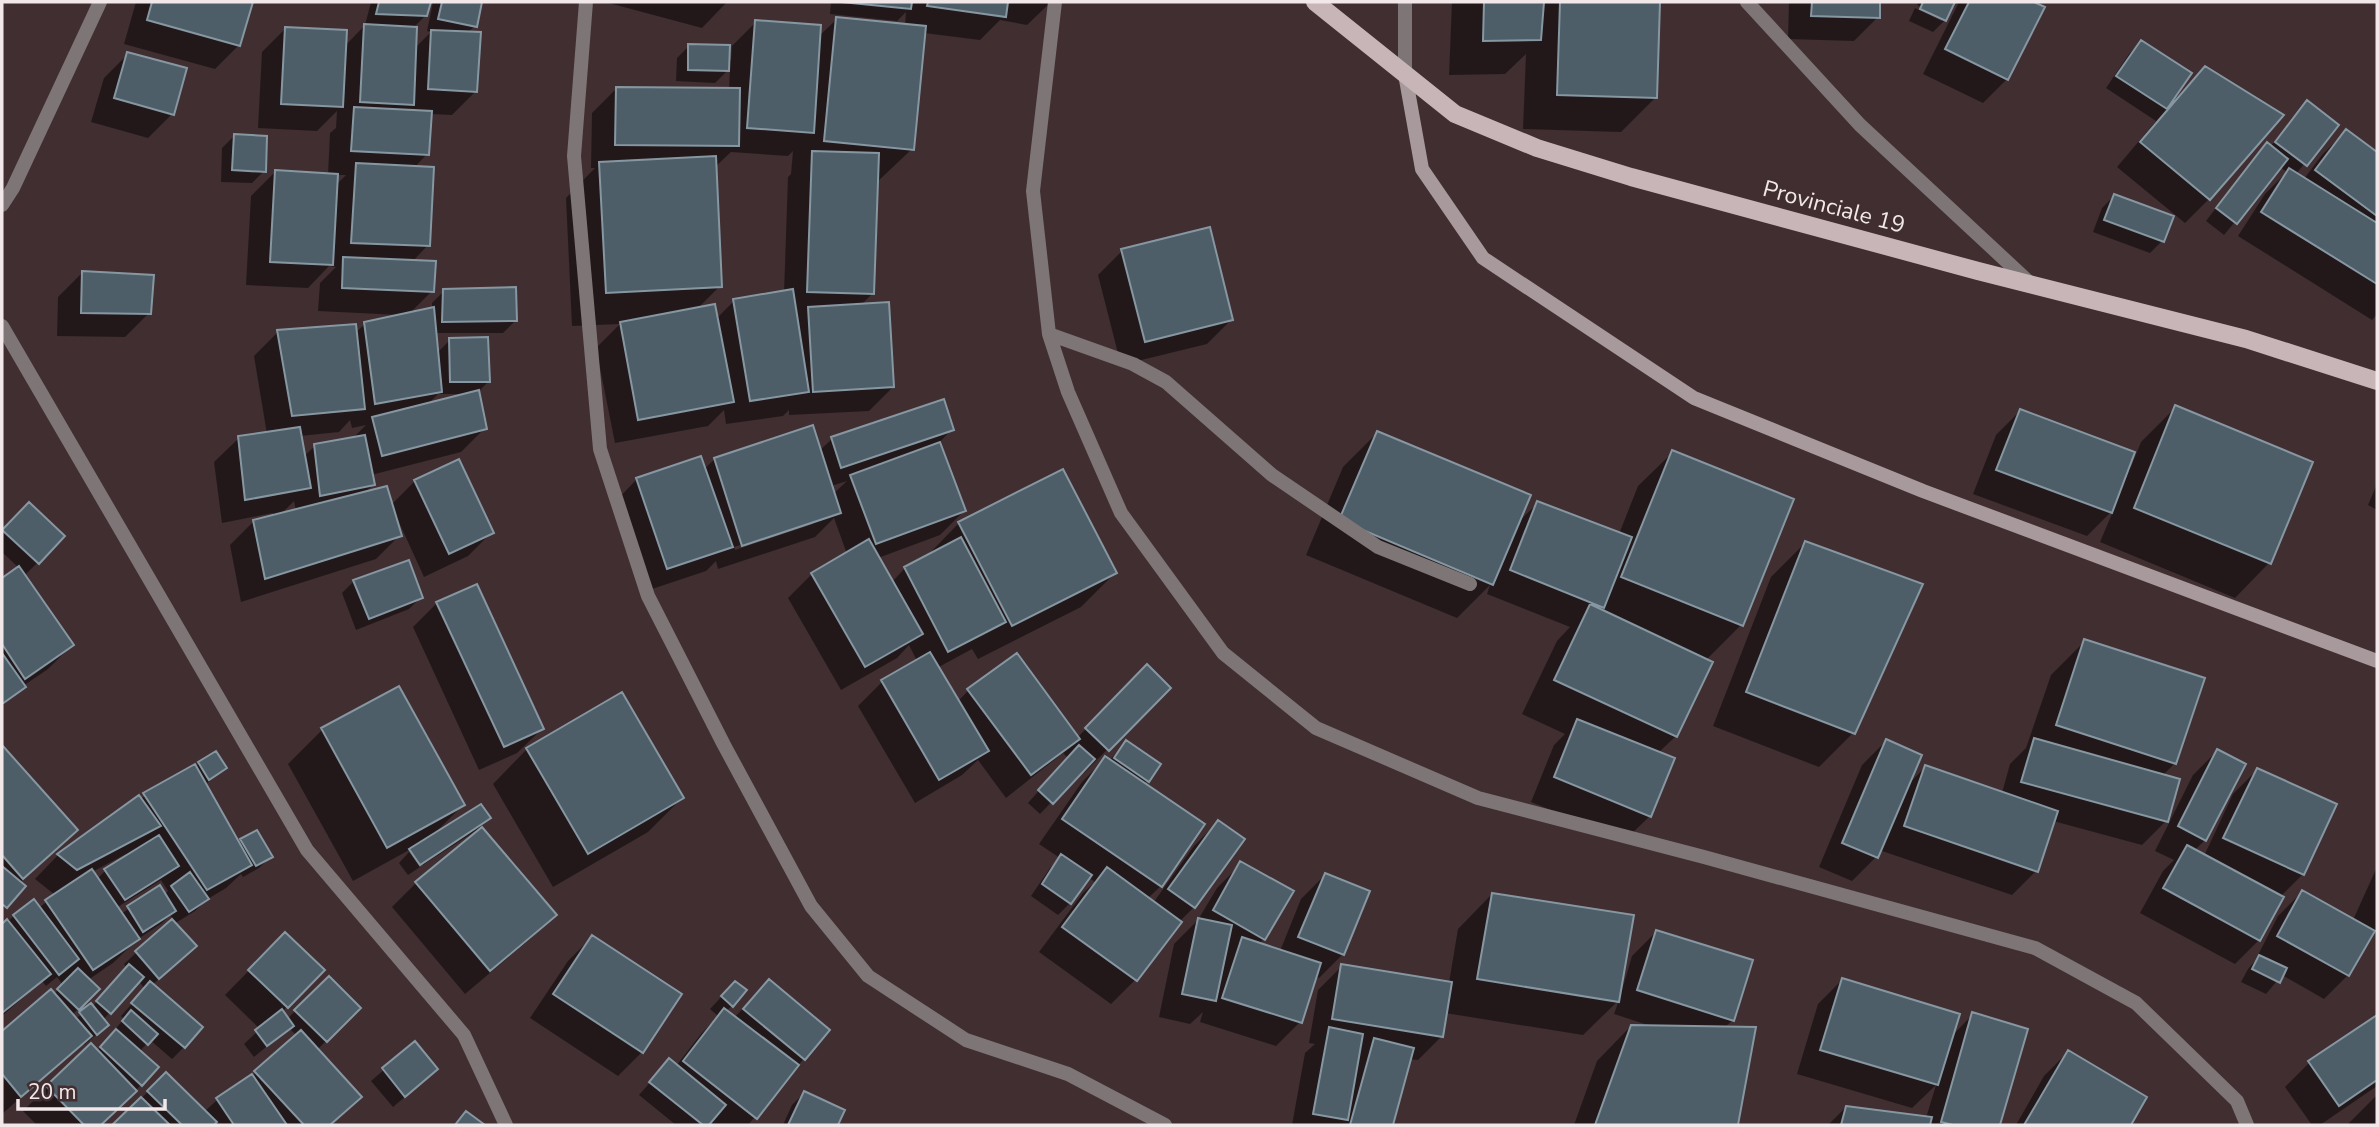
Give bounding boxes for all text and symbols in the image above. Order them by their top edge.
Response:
street label: Provinciale 19 [1760,173,1908,241]
scale bar [18,1068,164,1112]
text: 20 m [28,1078,77,1106]

